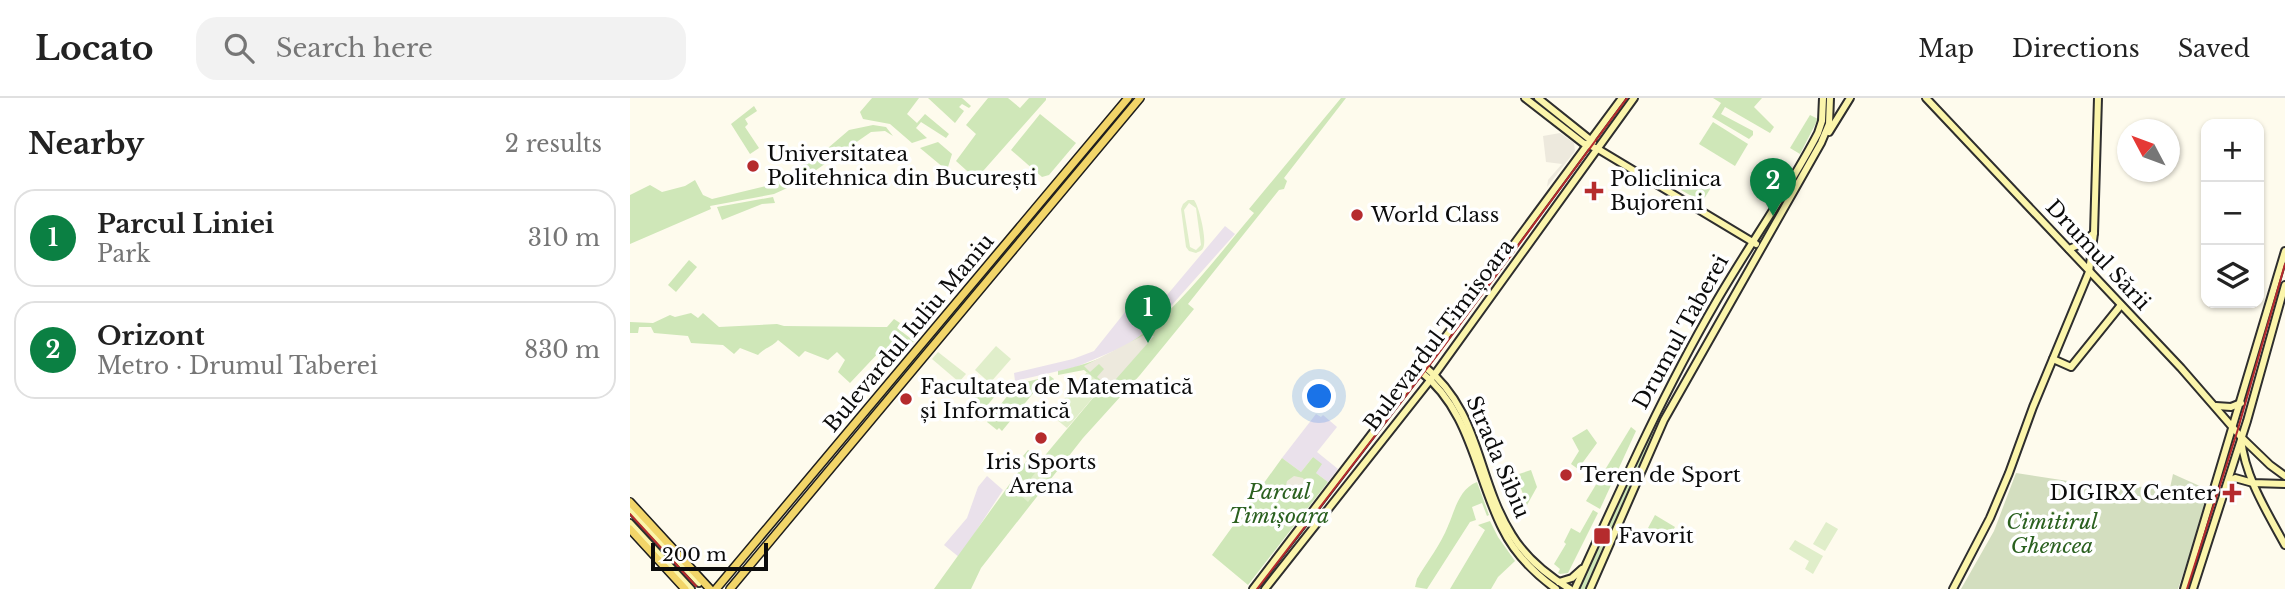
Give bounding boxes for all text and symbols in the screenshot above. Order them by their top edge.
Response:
search box [196,17,686,80]
text: Locato [35,28,154,69]
icon: search [220,29,258,67]
text: Search here [276,32,433,64]
text: Map [1918,34,1974,63]
text: Directions [2012,34,2140,63]
text: Saved [2178,34,2250,63]
north arrow [2117,119,2180,182]
map controls [2201,119,2264,308]
button: + [2201,119,2264,182]
text: Nearby [28,125,144,162]
text: 2 results [505,130,602,158]
place label: Universitatea Politehnica din București [767,141,1037,191]
marker: Universitatea Politehnica din București [745,158,761,174]
pin: 2 [1750,158,1796,216]
place label: Policlinica Bujoreni [1610,166,1722,216]
marker: Policlinica Bujoreni [1584,181,1604,201]
button: − [2201,182,2264,245]
street label: Drumul Sării [2040,194,2156,316]
place label: World Class [1370,202,1499,228]
marker: World Class [1349,207,1365,223]
text: Parcul Liniei [97,208,274,240]
text: 1 [48,224,58,252]
text: 310 m [528,224,600,252]
street label: Bulevardul Iuliu Maniu [819,229,999,437]
street label: Bulevardul Timișoara [1359,234,1520,436]
text: Park [97,240,150,268]
button: layers [2201,245,2264,308]
street label: Drumul Taberei [1628,250,1734,414]
pin: 1 [1125,285,1171,343]
text: Orizont [97,320,205,352]
text: 2 [46,336,60,364]
text: 830 m [524,336,600,364]
text: Metro · Drumul Taberei [97,352,378,380]
place label: Facultatea de Matematică și Informatică [920,374,1193,424]
your location [1302,379,1336,413]
marker: Facultatea de Matematică și Informatică [898,391,914,407]
street label: Strada Sibiu [1461,392,1535,522]
marker: Iris Sports Arena [1033,430,1049,446]
place label: Iris Sports Arena [986,449,1096,499]
place label: Teren de Sport [1580,462,1741,488]
marker: Teren de Sport [1558,467,1574,483]
park label: Parcul Timișoara [1229,479,1329,529]
place label: DIGIRX Center [2050,480,2216,506]
marker: DIGIRX Center [2222,483,2242,503]
park label: Cimitirul Ghencea [2006,509,2098,559]
place label: Favorit [1618,523,1694,549]
marker: Favorit [1592,526,1612,546]
scale bar [651,540,768,572]
text: 200 m [662,543,727,566]

